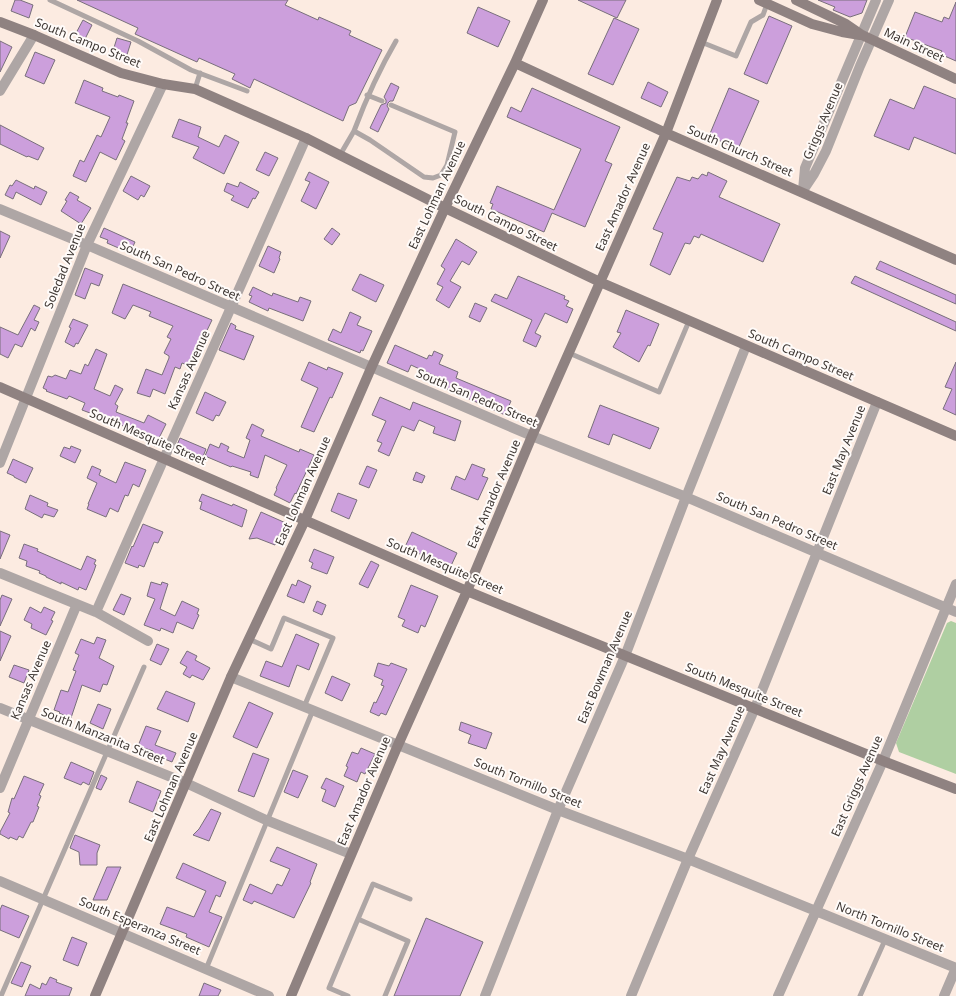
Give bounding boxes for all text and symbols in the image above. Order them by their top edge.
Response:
street label: South Campo Street [33,14,144,72]
street label: Main Street [881,23,948,66]
street label: Griggs Avenue [799,79,847,162]
street label: South Church Street [685,121,796,181]
street label: East Lohman Avenue [404,137,469,252]
street label: East Amador Avenue [591,140,654,254]
street label: South Campo Street [452,190,561,255]
street label: Soledad Avenue [40,220,89,311]
street label: South San Pedro Street [117,236,244,305]
street label: South Campo Street [746,325,857,385]
street label: Kansas Avenue [163,327,214,412]
street label: South San Pedro Street [414,364,541,431]
street label: East May Avenue [818,402,869,497]
street label: South Mesquite Street [87,404,210,469]
street label: East Lohman Avenue [271,433,334,548]
street label: East Amador Avenue [463,436,524,551]
street label: South San Pedro Street [714,487,841,554]
street label: South Mesquite Street [384,533,507,598]
street label: East Bowman Avenue [573,607,636,726]
street label: Kansas Avenue [6,637,55,722]
street label: South Mesquite Street [683,658,806,721]
street label: East May Avenue [694,702,749,797]
street label: South Manzanita Street [39,703,168,768]
street label: East Lohman Avenue [140,729,202,845]
street label: East Griggs Avenue [827,732,887,839]
street label: East Amador Avenue [333,733,394,848]
street label: South Tornillo Street [472,753,585,812]
street label: South Esperanza Street [77,892,204,959]
street label: North Tornillo Street [834,897,947,956]

